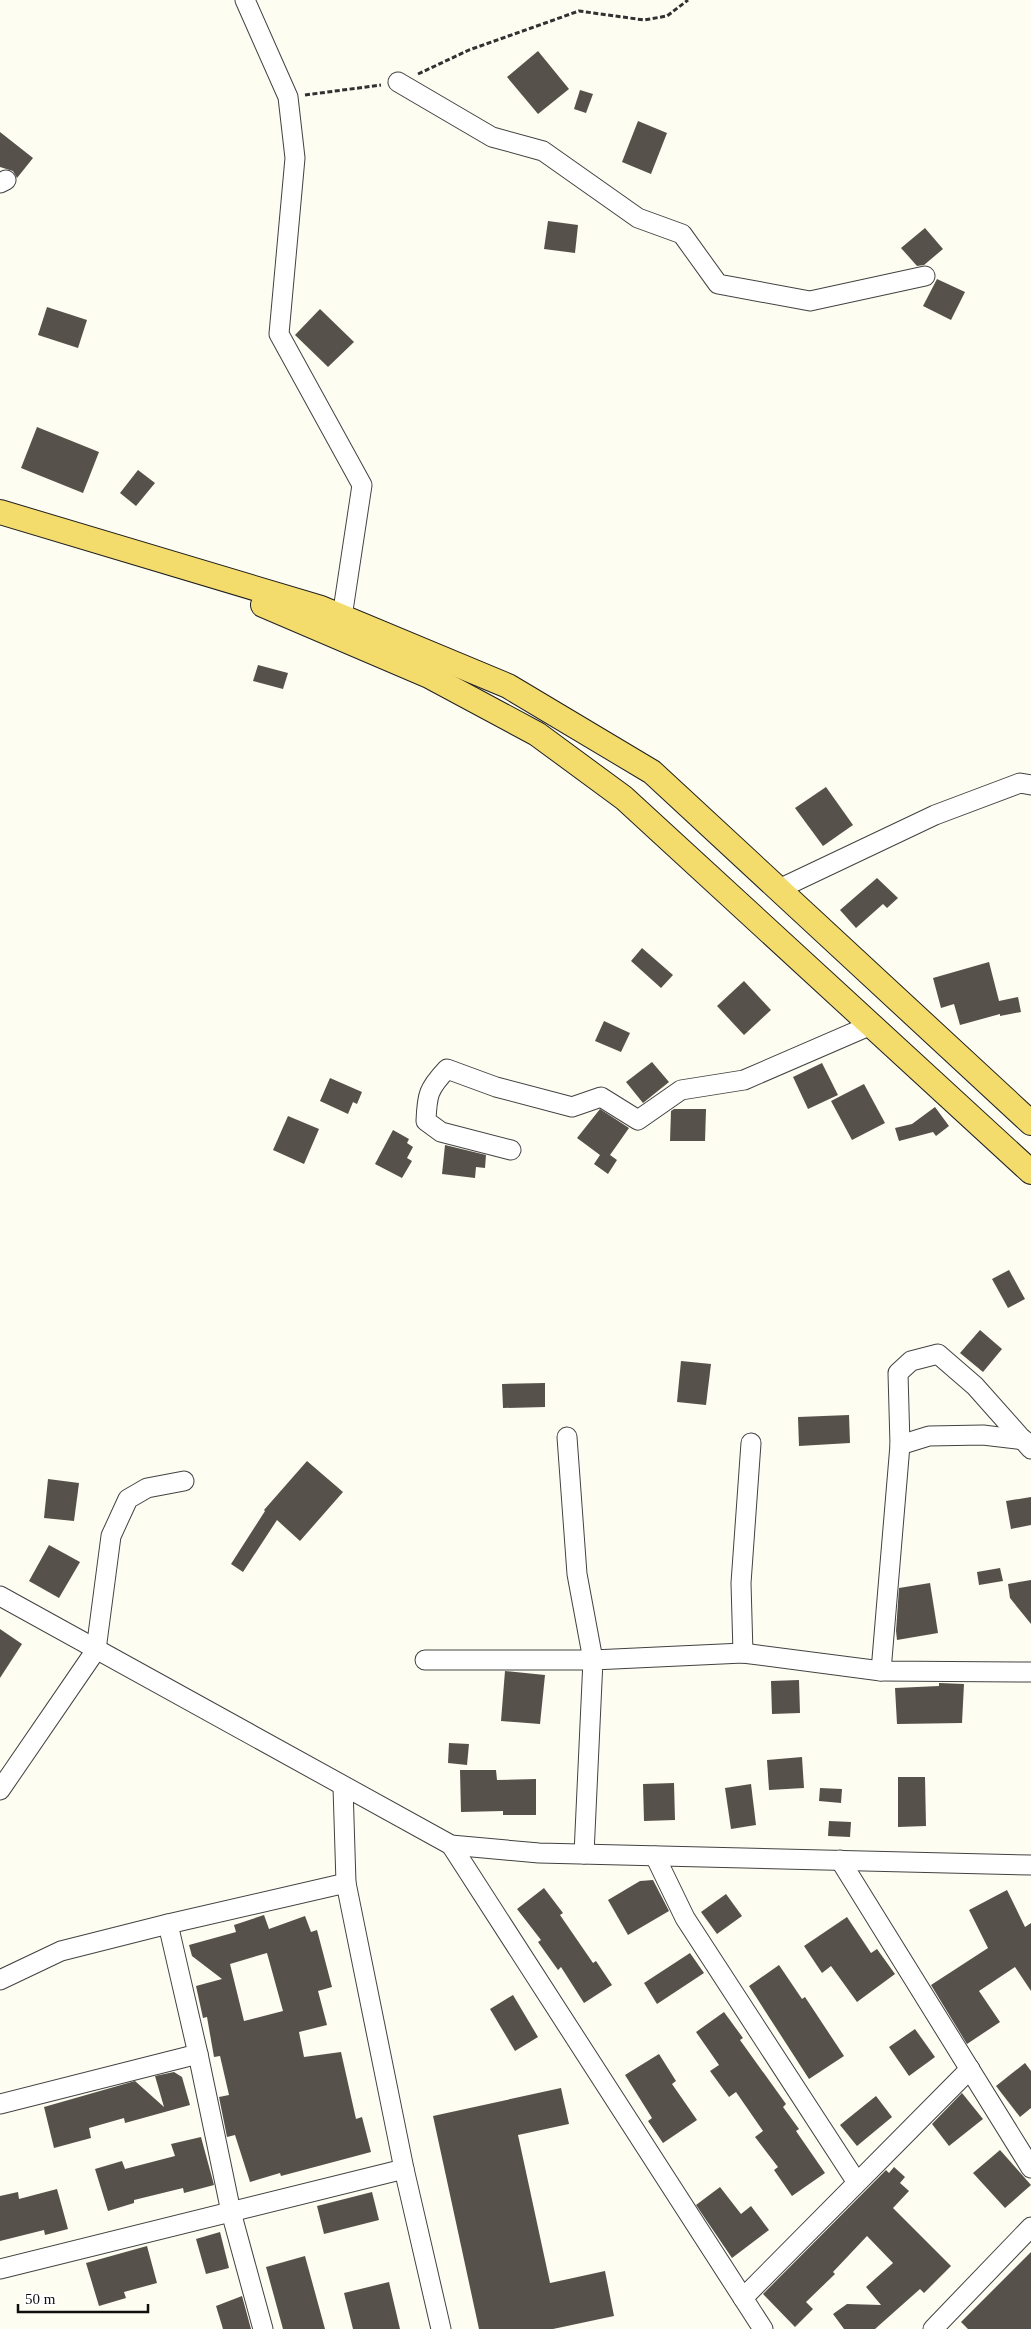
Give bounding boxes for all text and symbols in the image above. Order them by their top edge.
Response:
scale bar [18,2282,148,2314]
text: 50 m [25,2291,56,2307]

